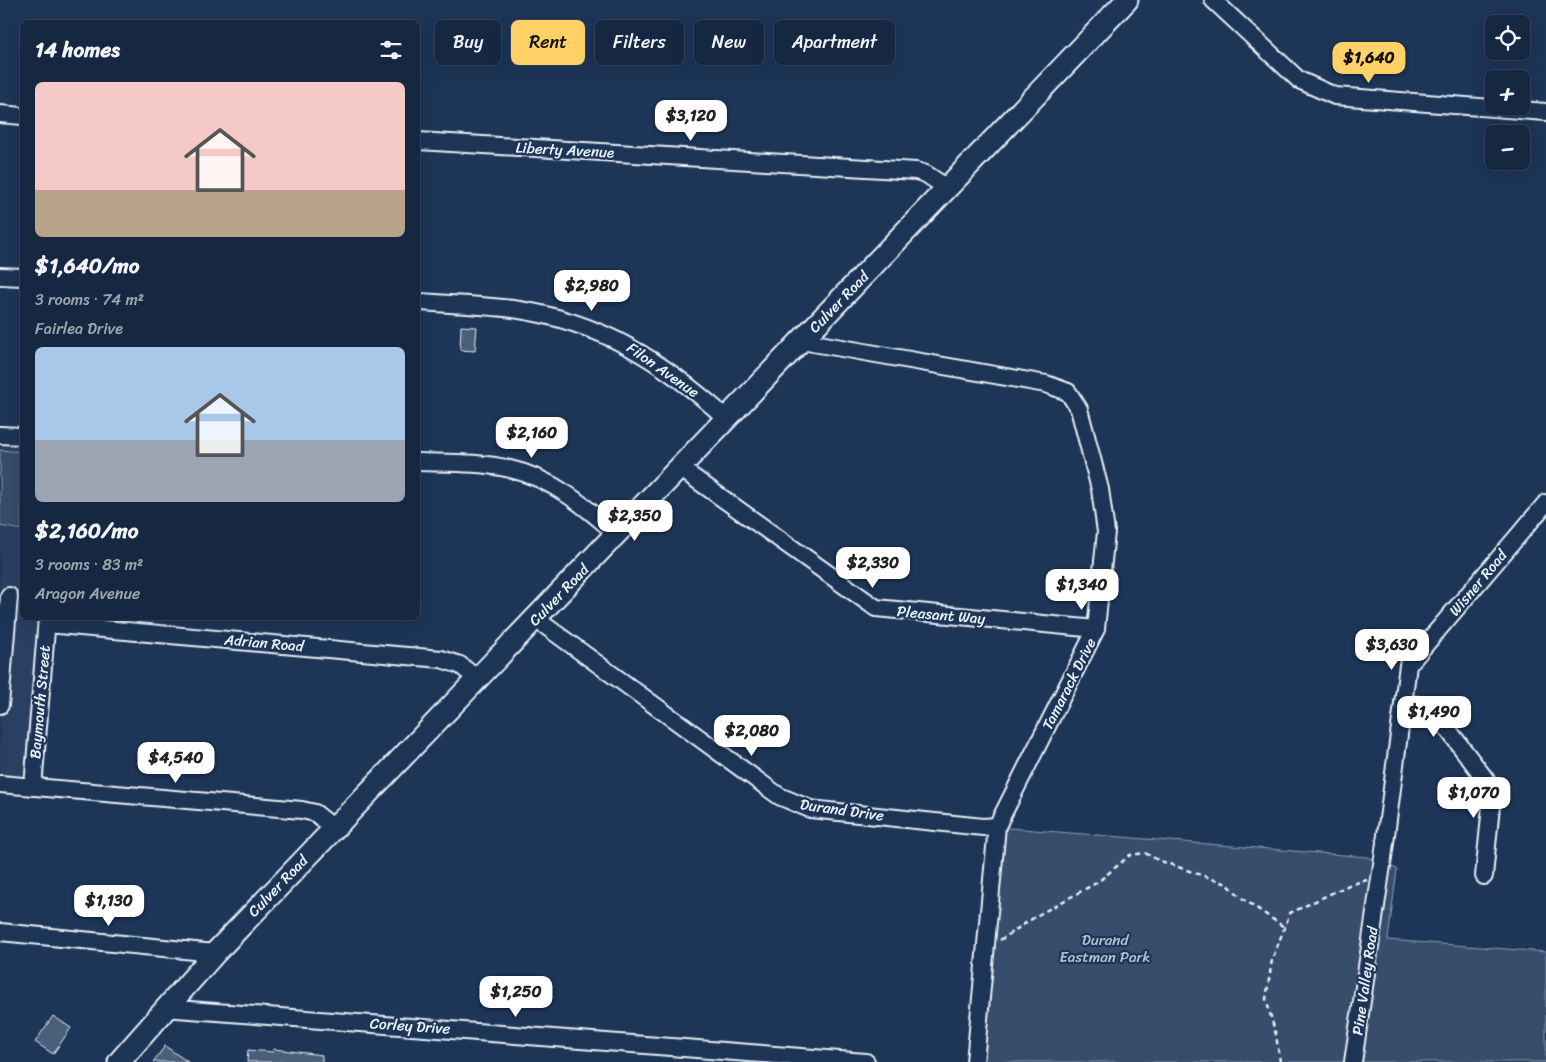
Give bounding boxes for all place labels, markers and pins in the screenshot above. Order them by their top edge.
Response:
pin: $1,640 [1328,42,1410,84]
pin: $3,120 [650,100,732,142]
pin: $2,980 [551,270,633,312]
pin: $2,160 [491,416,573,459]
pin: $2,350 [594,500,676,542]
pin: $2,330 [832,546,914,589]
pin: $1,340 [1041,568,1123,611]
pin: $3,630 [1351,628,1433,671]
pin: $1,490 [1393,696,1475,738]
pin: $2,080 [711,714,793,757]
pin: $4,540 [135,742,217,784]
pin: $1,070 [1433,776,1515,819]
pin: $1,130 [68,884,150,927]
pin: $1,250 [475,976,557,1018]

